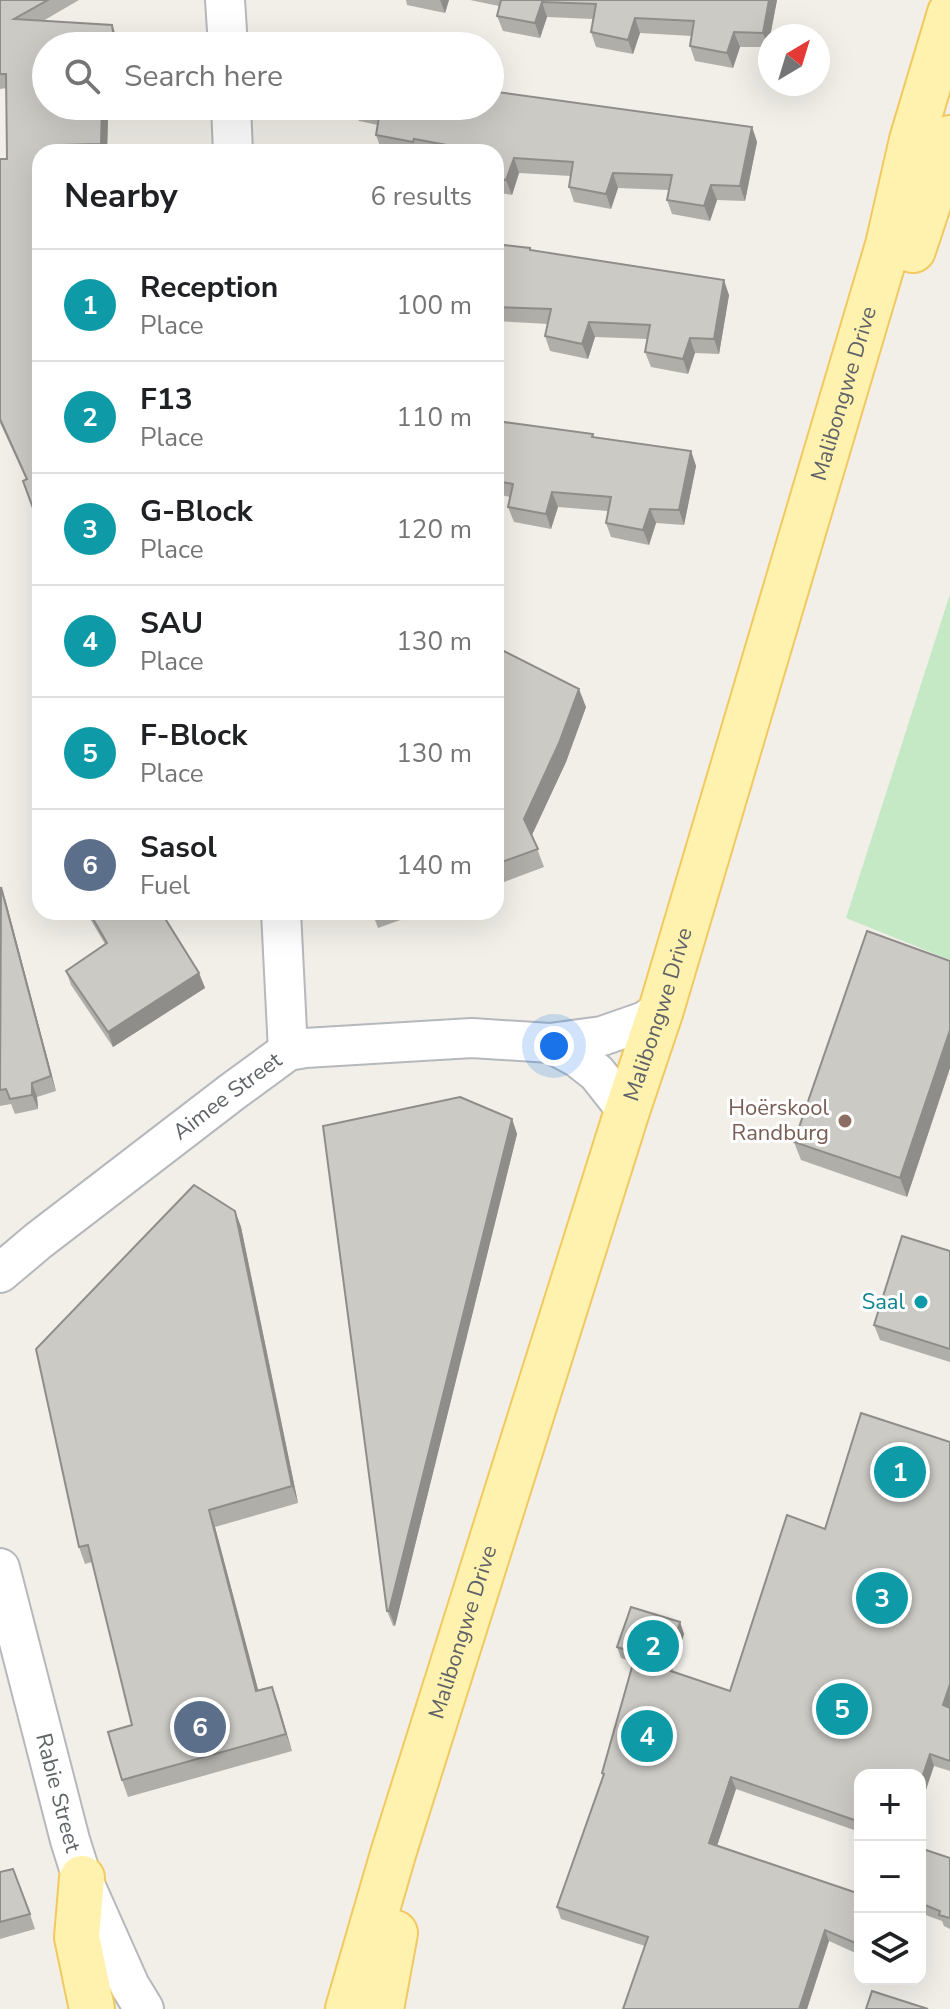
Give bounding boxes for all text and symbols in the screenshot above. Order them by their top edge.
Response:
north arrow [758,24,830,96]
search box [32,32,504,120]
icon: search [60,54,104,98]
text: Search here [124,56,283,97]
text: Nearby [64,173,178,219]
text: 6 results [371,179,472,214]
text: Reception [140,267,278,308]
text: 1 [82,288,98,323]
text: 100 m [396,288,472,323]
street label: Malibongwe Drive [804,303,884,484]
text: Place [140,308,204,343]
text: F13 [140,379,193,420]
text: 2 [82,400,98,435]
text: 110 m [396,400,472,435]
text: Place [140,420,204,455]
text: G-Block [140,491,253,532]
text: 3 [82,512,98,547]
text: 120 m [396,512,472,547]
text: Place [140,532,204,567]
text: SAU [140,603,203,644]
text: 4 [82,624,98,659]
text: 130 m [396,624,472,659]
text: Place [140,644,204,679]
text: F-Block [140,715,247,756]
text: 5 [82,736,98,771]
text: 130 m [396,736,472,771]
text: Place [140,756,204,791]
text: Sasol [140,827,217,868]
text: 6 [82,848,98,883]
text: 140 m [396,848,472,883]
text: Fuel [140,868,190,903]
street label: Malibongwe Drive [616,924,700,1105]
your location [534,1026,574,1066]
street label: Aimee Street [167,1045,288,1147]
place label: Hoërskool Randburg [728,1093,829,1148]
marker: Hoërskool Randburg [836,1112,854,1130]
place label: Saal [862,1287,905,1317]
marker: Saal [912,1293,930,1311]
pin: 1 [874,1442,926,1502]
street label: Malibongwe Drive [421,1542,504,1723]
pin: 3 [856,1568,908,1628]
pin: 2 [627,1616,679,1676]
pin: 5 [816,1679,868,1739]
pin: 6 [174,1697,226,1757]
pin: 4 [621,1706,673,1766]
street label: Rabie Street [28,1730,88,1856]
map controls [854,1769,926,1985]
button: + [854,1769,926,1841]
button: − [854,1841,926,1913]
button: layers [854,1913,926,1985]

